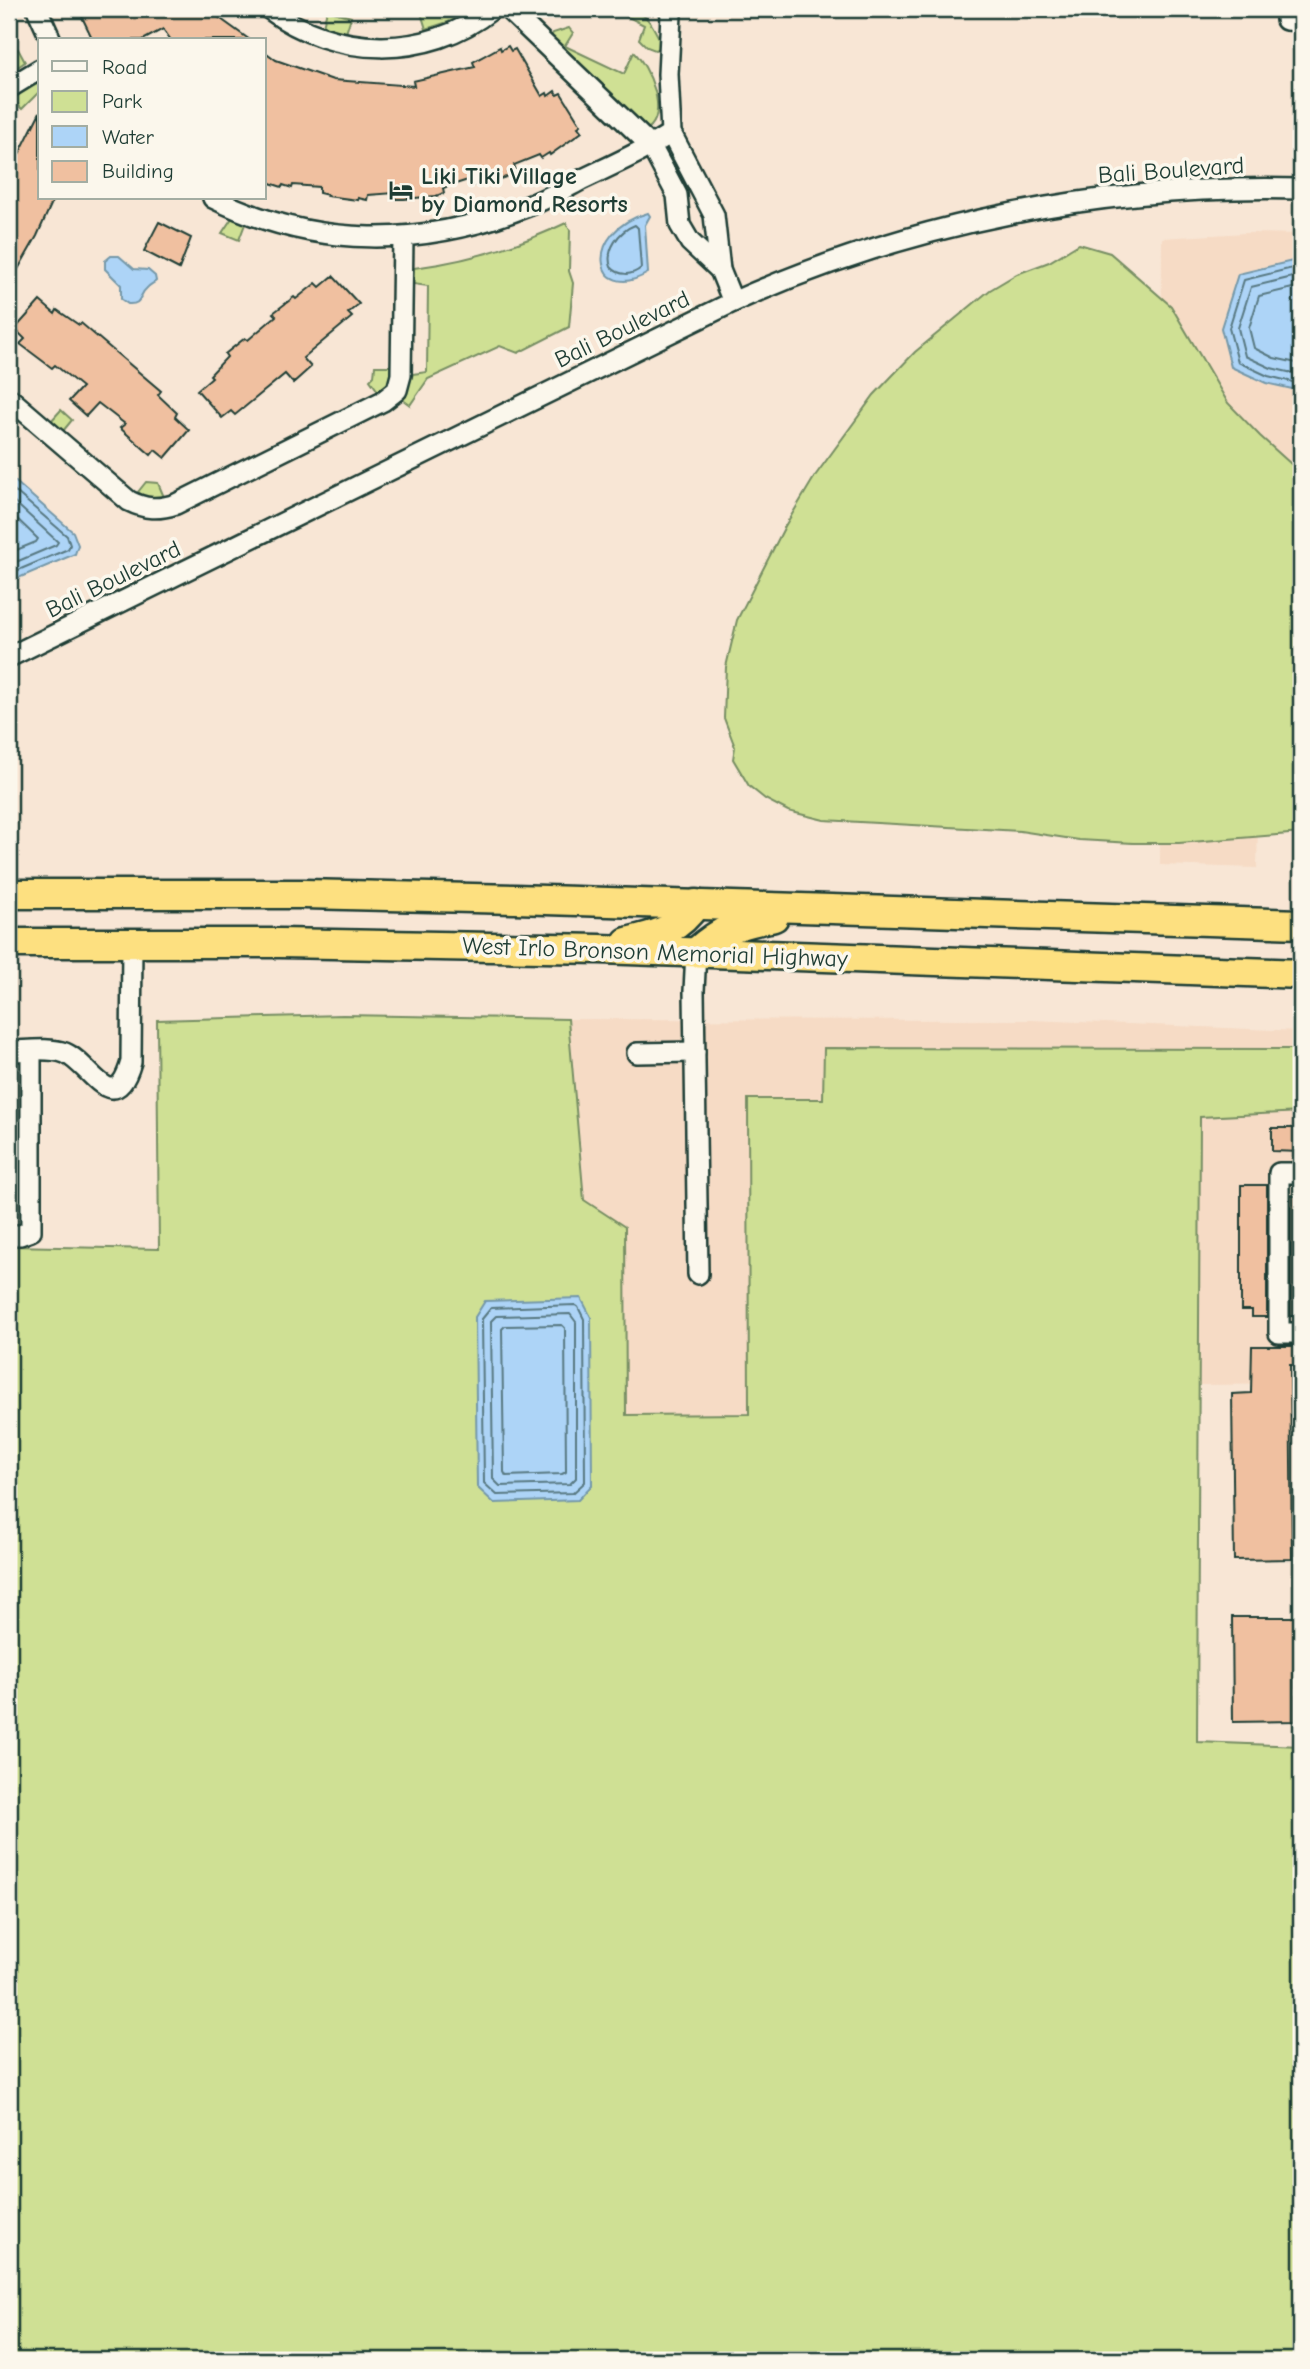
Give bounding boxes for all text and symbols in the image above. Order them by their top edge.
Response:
legend [38,38,266,200]
text: Road [102,55,147,79]
text: Park [102,89,142,113]
text: Water [102,125,155,149]
street label: Bali Boulevard [1097,151,1245,189]
text: Building [102,159,174,183]
place label: Liki Tiki Village by Diamond Resorts [421,162,628,218]
hotel icon: Liki Tiki Village by Diamond Resorts [387,176,415,204]
street label: Bali Boulevard [550,284,694,374]
street label: Bali Boulevard [41,534,185,624]
street label: West Irlo Bronson Memorial Highway [462,931,848,973]

